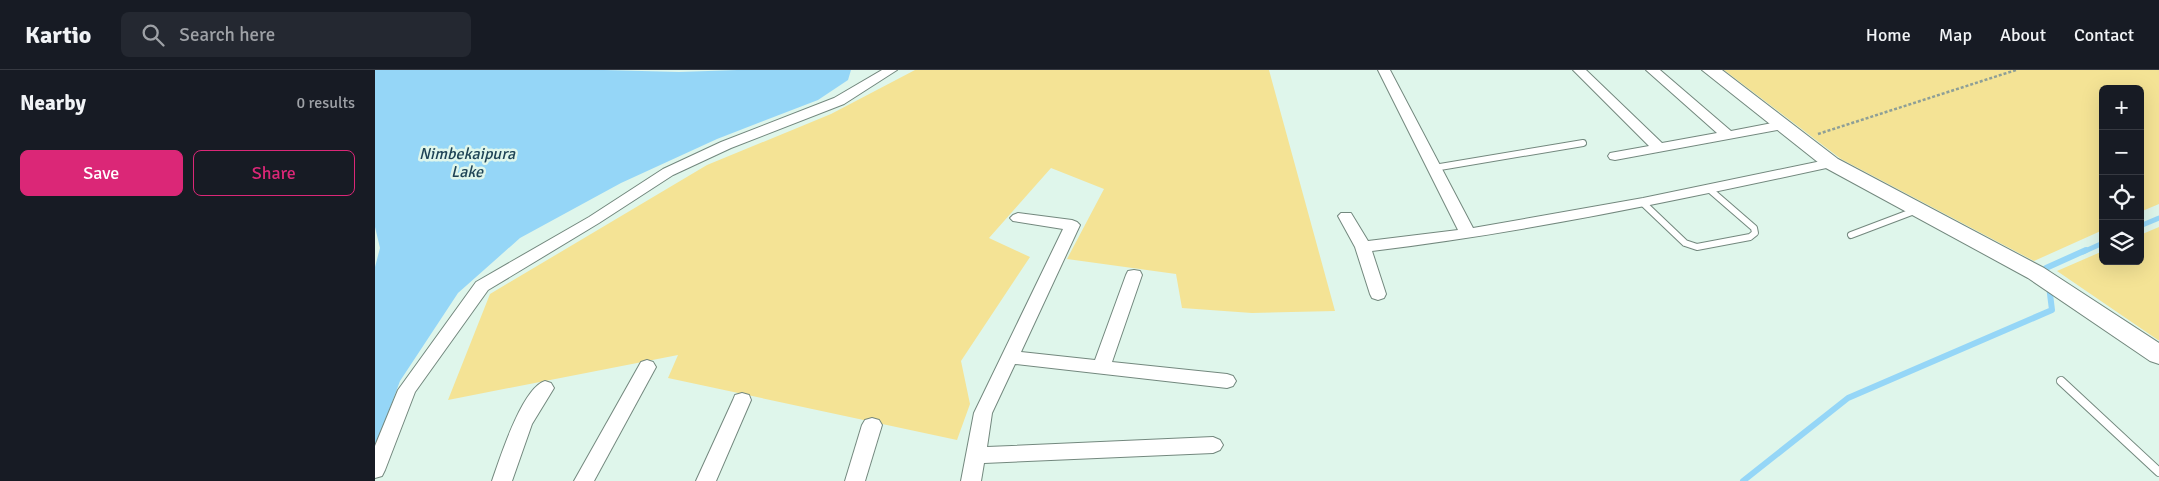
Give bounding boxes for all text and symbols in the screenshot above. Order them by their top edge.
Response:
search box [121,12,471,57]
text: Kartio [25,20,91,50]
icon: search [139,21,167,49]
text: Search here [179,23,275,47]
text: Home [1866,24,1911,46]
text: Map [1939,24,1972,46]
text: About [2000,24,2046,46]
text: Contact [2074,24,2134,46]
map controls [2099,85,2144,265]
button: + [2099,85,2144,130]
text: Nearby [20,90,86,116]
text: 0 results [296,93,355,113]
button: − [2099,130,2144,175]
water label: Nimbekaipura Lake [419,144,516,182]
button: Save [20,150,183,196]
button: Share [193,150,355,196]
button: locate [2099,175,2144,220]
button: layers [2099,220,2144,265]

